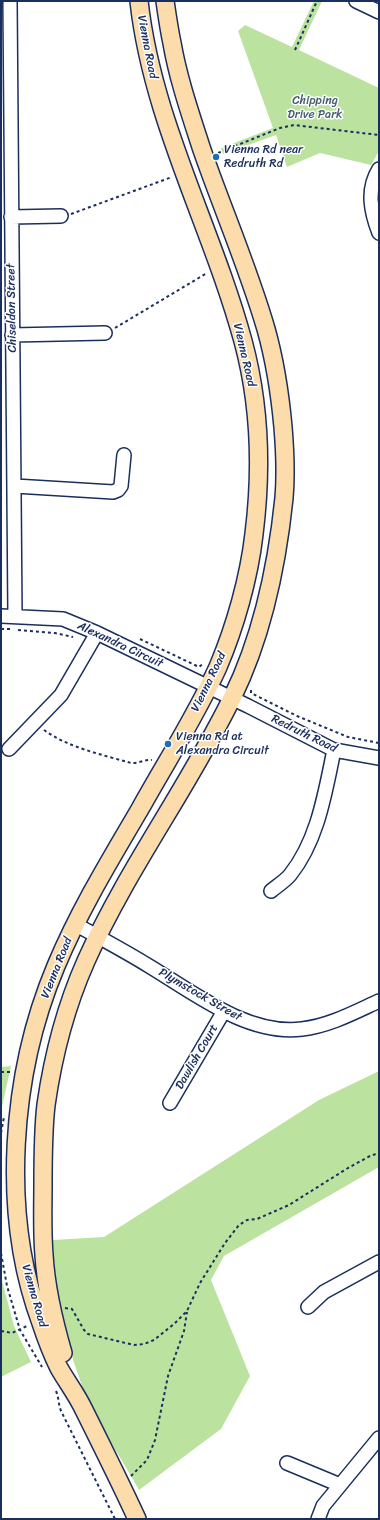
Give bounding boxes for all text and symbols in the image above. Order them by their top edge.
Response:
street label: Vienna Road [134,14,160,80]
park label: Chipping Drive Park [288,94,342,122]
place label: Vienna Rd near Redruth Rd [224,143,303,171]
marker: Vienna Rd near Redruth Rd [211,152,221,162]
street label: Chiseldon Street [4,263,20,353]
street label: Vienna Road [230,322,258,388]
street label: Alexandra Circuit [75,619,165,671]
street label: Vienna Road [188,650,230,714]
street label: Redruth Road [269,712,339,756]
place label: Vienna Rd at Alexandra Circuit [176,730,269,758]
marker: Vienna Rd at Alexandra Circuit [163,739,173,749]
street label: Vienna Road [38,935,76,1001]
street label: Plymstock Street [156,965,244,1025]
street label: Dawlish Court [173,1022,221,1092]
street label: Vienna Road [18,1263,50,1329]

